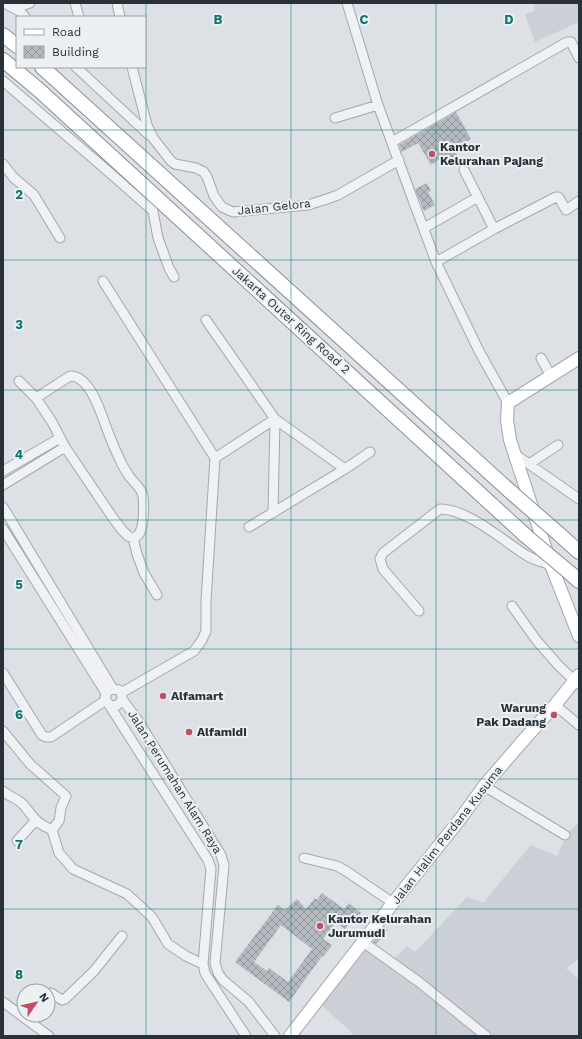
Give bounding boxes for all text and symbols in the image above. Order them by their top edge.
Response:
text: B [214,12,223,27]
text: C [360,12,369,27]
text: D [504,12,514,27]
legend [16,16,146,68]
text: Road [52,25,81,39]
text: Building [52,45,99,59]
place label: Kantor Kelurahan Pajang [440,140,543,168]
marker: Kantor Kelurahan Pajang [427,149,437,159]
text: 2 [15,187,23,202]
street label: Jalan Gelora [237,196,311,218]
street label: Jakarta Outer Ring Road 2 [229,263,353,377]
text: 3 [15,317,23,332]
text: 4 [15,447,24,462]
text: 5 [15,577,23,592]
place label: Alfamart [171,689,224,703]
marker: Alfamart [158,691,168,701]
place label: Warung Pak Dadang [476,701,546,729]
text: 6 [15,707,23,722]
street label: Jalan Perumahan Alam Raya [125,708,225,856]
marker: Warung Pak Dadang [549,710,559,720]
place label: Alfamidi [197,725,247,739]
marker: Alfamidi [184,727,194,737]
street label: Jalan Halim Perdana Kusuma [389,763,505,907]
text: 7 [15,837,23,852]
place label: Kantor Kelurahan Jurumudi [328,912,431,940]
marker: Kantor Kelurahan Jurumudi [315,921,325,931]
text: 8 [15,967,23,982]
north arrow [16,983,56,1023]
text: N [36,991,52,1005]

